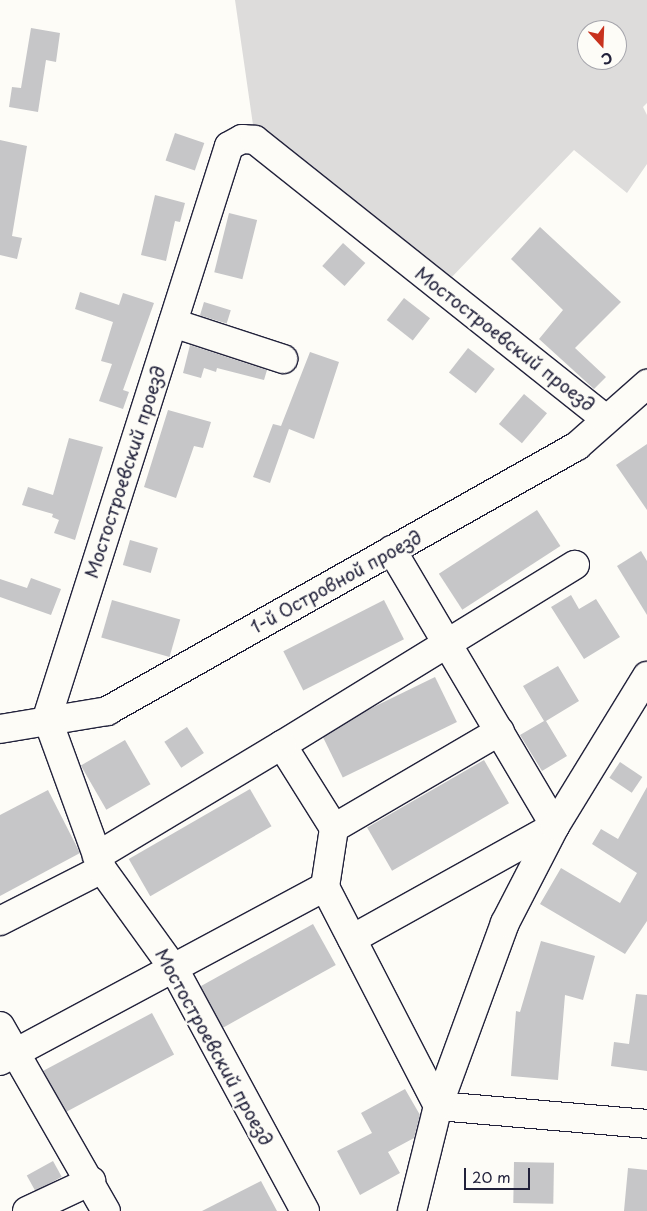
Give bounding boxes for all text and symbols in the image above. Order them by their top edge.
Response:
north arrow [577,20,627,70]
text: С [598,47,615,70]
street label: Мостостроевский проезд [411,262,599,416]
street label: Мостостроевский проезд [80,363,170,581]
street label: 1-й Островной проезд [246,525,426,639]
street label: Мостостроевский проезд [151,945,277,1149]
scale bar [467,1158,533,1190]
text: 20 m [472,1165,511,1188]

